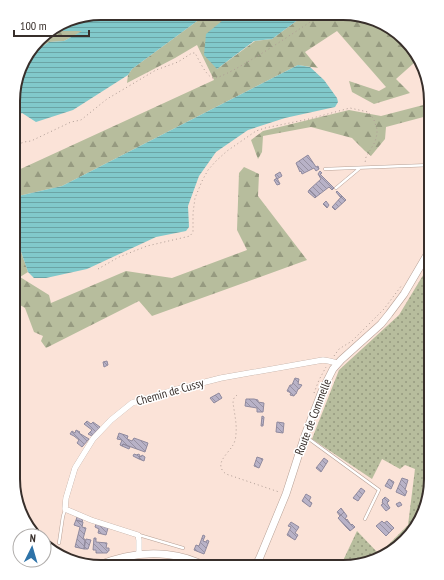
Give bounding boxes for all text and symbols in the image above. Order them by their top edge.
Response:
scale bar [14,12,89,38]
text: 100 m [20,18,47,33]
street label: Chemin de Cussy [134,375,206,408]
street label: Route de Commelle [291,376,334,457]
north arrow [12,528,52,568]
text: N [29,531,36,545]

